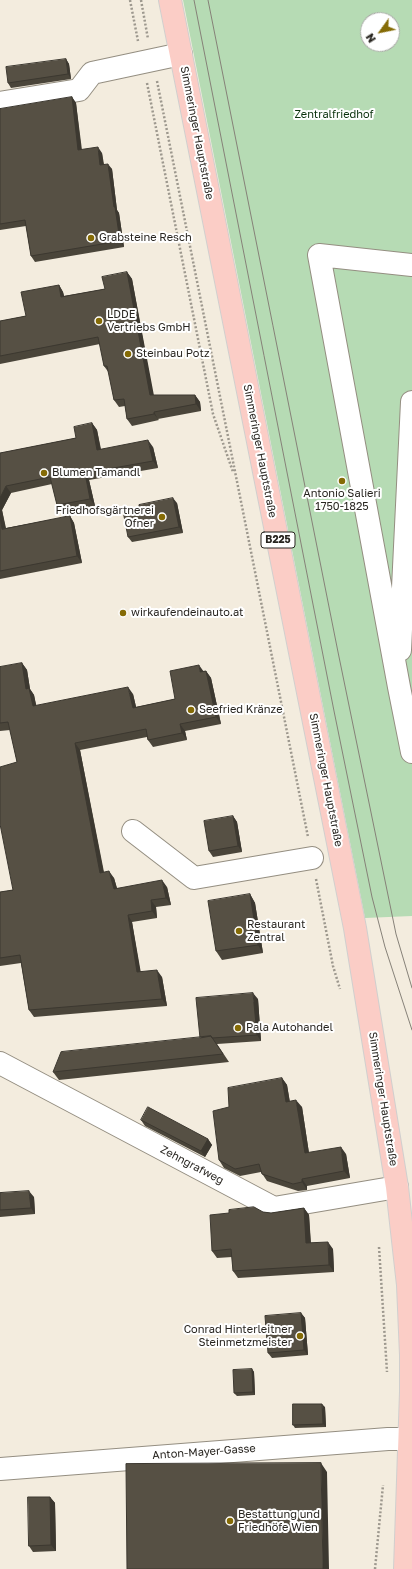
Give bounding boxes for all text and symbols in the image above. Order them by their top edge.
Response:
north arrow [360,12,400,52]
text: N [363,31,378,45]
street label: Simmeringer Hauptstraße [178,65,216,201]
park label: Zentralfriedhof [294,108,374,122]
place label: Grabsteine Resch [99,231,192,245]
marker: Grabsteine Resch [86,233,96,243]
place label: LDDE Vertriebs GmbH [107,308,191,334]
marker: LDDE Vertriebs GmbH [94,316,104,326]
place label: Steinbau Potz [136,347,210,361]
marker: Steinbau Potz [123,349,133,359]
street label: Simmeringer Hauptstraße [241,383,279,519]
place label: Blumen Tamandl [52,466,140,480]
marker: Blumen Tamandl [39,468,49,478]
marker: Antonio Salieri 1750-1825 [337,476,347,486]
place label: Antonio Salieri 1750-1825 [303,487,381,513]
place label: Friedhofsgärtnerei Ofner [55,504,154,530]
marker: Friedhofsgärtnerei Ofner [157,512,167,522]
road number: B225 [261,532,295,548]
place label: wirkaufendeinauto.at [131,606,243,620]
marker: wirkaufendeinauto.at [118,608,128,618]
place label: Seefried Kränze [199,703,283,717]
marker: Seefried Kränze [186,705,196,715]
street label: Simmeringer Hauptstraße [307,712,345,848]
place label: Restaurant Zentral [247,918,305,944]
marker: Restaurant Zentral [234,926,244,936]
place label: Pala Autohandel [246,1021,333,1035]
marker: Pala Autohandel [233,1023,243,1033]
street label: Simmeringer Hauptstraße [366,1031,400,1167]
street label: Zehngrafweg [158,1143,226,1187]
place label: Conrad Hinterleitner Steinmetzmeister [184,1323,292,1349]
marker: Conrad Hinterleitner Steinmetzmeister [295,1331,305,1341]
street label: Anton-Mayer-Gasse [152,1442,256,1462]
place label: Bestattung und Friedhöfe Wien [238,1508,320,1534]
marker: Bestattung und Friedhöfe Wien [225,1516,235,1526]

